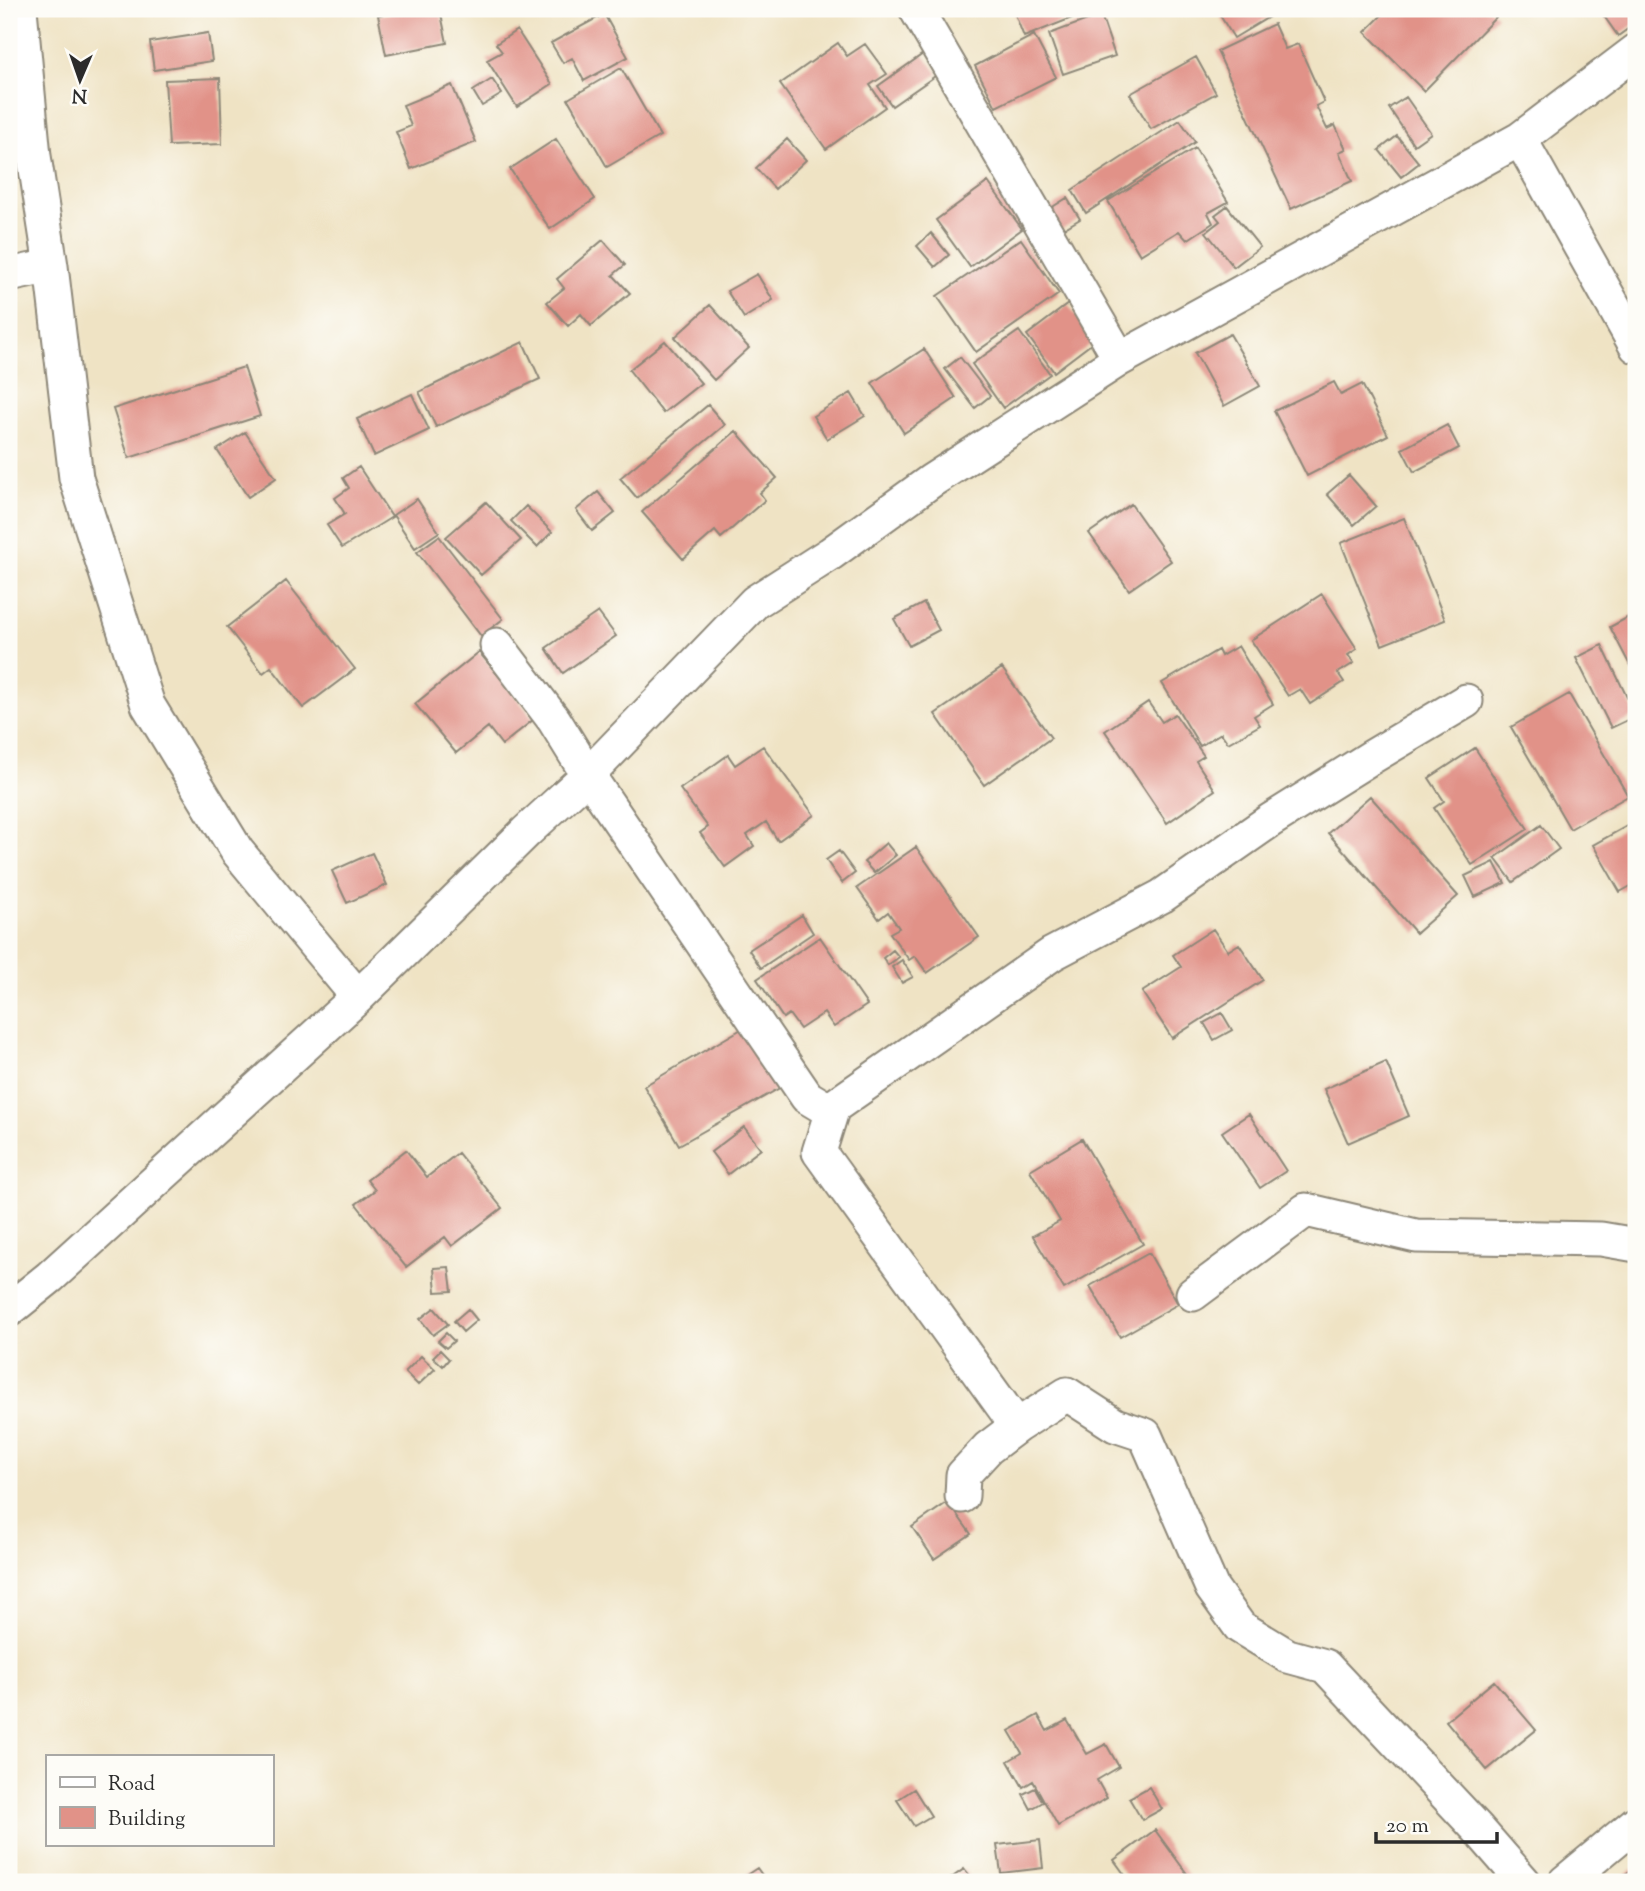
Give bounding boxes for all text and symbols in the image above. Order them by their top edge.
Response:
north arrow [46,46,116,116]
text: N [71,81,88,108]
legend [46,1755,273,1846]
text: Road [108,1770,155,1800]
scale bar [1376,1800,1496,1844]
text: Building [108,1805,185,1835]
text: 20 m [1386,1812,1429,1842]

